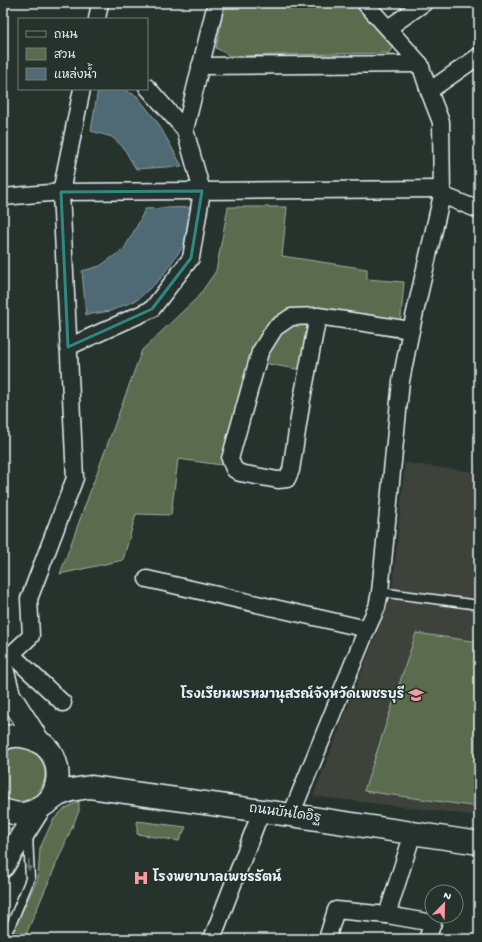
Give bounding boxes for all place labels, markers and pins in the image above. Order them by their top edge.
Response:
place label: โรงเรียนพรหมานุสรณ์จังหวัดเพชรบุรี [180,685,404,703]
school or university icon: โรงเรียนพรหมานุสรณ์จังหวัดเพชรบุรี [407,686,425,704]
place label: โรงพยาบาลเพชรรัตน์ [152,868,282,886]
hospital icon: โรงพยาบาลเพชรรัตน์ [132,869,150,887]

